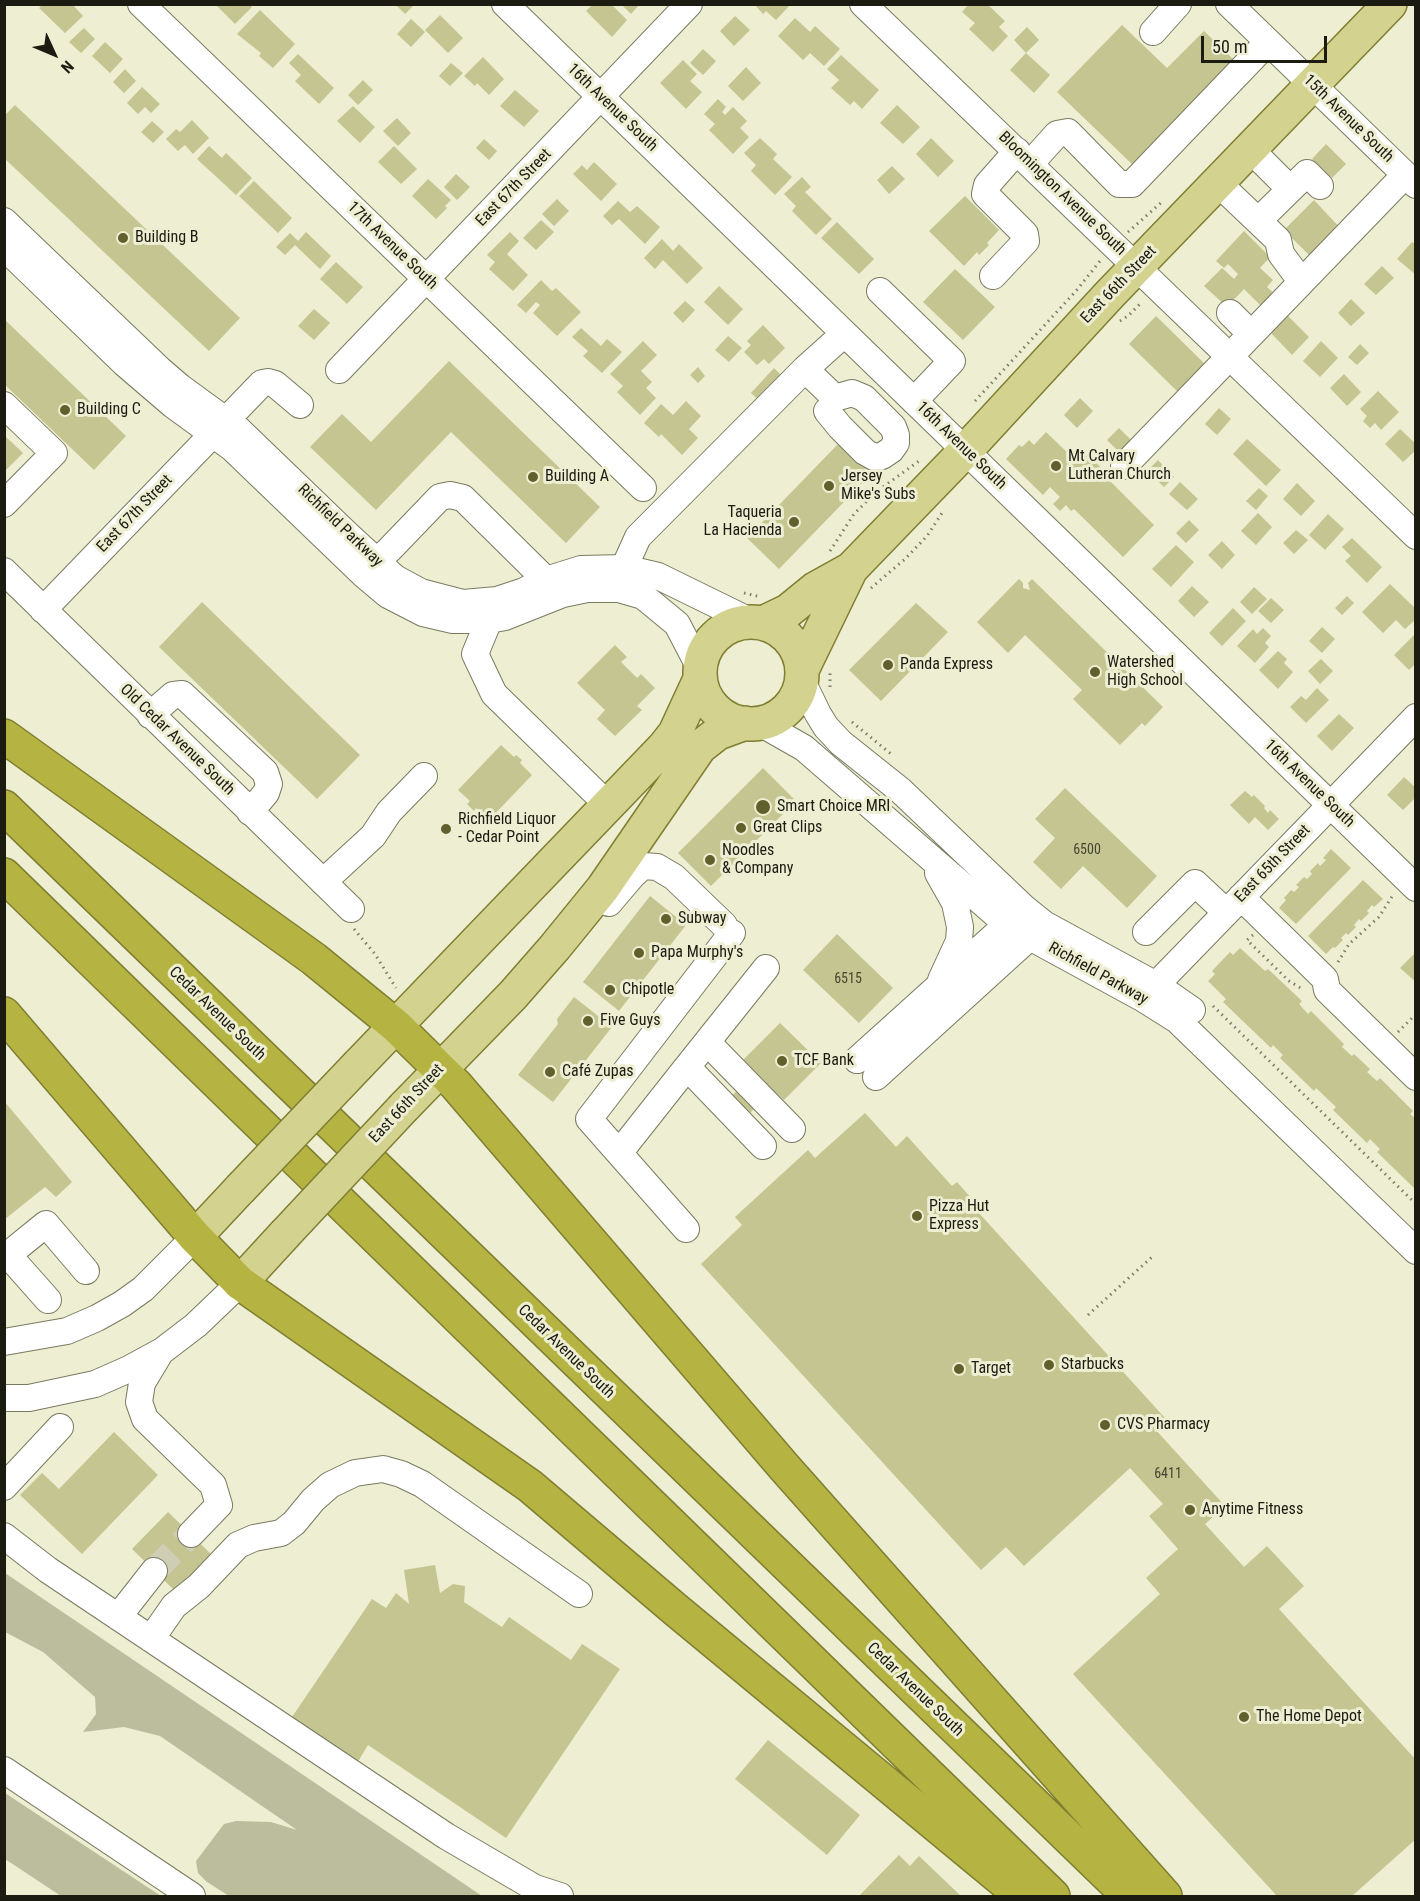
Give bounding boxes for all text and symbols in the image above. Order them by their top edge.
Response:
north arrow [24,24,84,84]
scale bar [1204,24,1330,62]
text: 50 m [1212,36,1247,57]
text: N [57,57,78,77]
street label: 16th Avenue South [563,60,661,156]
street label: 15th Avenue South [1299,71,1397,167]
street label: Bloomington Avenue South [994,128,1130,260]
street label: East 67th Street [472,145,556,231]
street label: 17th Avenue South [343,198,441,294]
place label: Building B [135,228,198,248]
marker: Building B [116,231,130,245]
street label: East 66th Street [1077,242,1161,328]
street label: 16th Avenue South [912,398,1010,494]
place label: Building C [77,400,141,420]
marker: Building C [58,403,72,417]
place label: Mt Calvary Lutheran Church [1068,447,1171,485]
marker: Mt Calvary Lutheran Church [1049,459,1063,473]
place label: Building A [545,467,609,487]
place label: Jersey Mike's Subs [841,467,916,505]
marker: Building A [526,470,540,484]
street label: East 67th Street [93,471,177,557]
marker: Jersey Mike's Subs [822,479,836,493]
street label: Richfield Parkway [293,481,387,571]
place label: Taqueria La Hacienda [704,503,782,541]
marker: Taqueria La Hacienda [787,515,801,529]
place label: Watershed High School [1107,653,1183,691]
place label: Panda Express [900,655,993,675]
marker: Panda Express [881,658,895,672]
marker: Watershed High School [1088,665,1102,679]
street label: Old Cedar Avenue South [116,680,238,800]
street label: 16th Avenue South [1260,736,1358,832]
place label: Smart Choice MRI [777,797,890,817]
marker: Smart Choice MRI [754,798,772,816]
place label: Richfield Liquor - Cedar Point [458,810,556,848]
place label: Great Clips [753,818,822,838]
marker: Great Clips [734,821,748,835]
street label: East 65th Street [1231,821,1315,907]
marker: Richfield Liquor - Cedar Point [439,822,453,836]
place label: Noodles & Company [722,841,793,879]
house number: 6500 [1073,842,1101,858]
marker: Noodles & Company [703,853,717,867]
place label: Subway [678,909,727,929]
marker: Subway [659,912,673,926]
street label: Richfield Parkway [1045,939,1151,1009]
place label: Papa Murphy's [651,943,743,963]
marker: Papa Murphy's [632,946,646,960]
street label: Cedar Avenue South [165,963,269,1065]
house number: 6515 [834,971,862,987]
place label: Chipotle [622,980,674,1000]
marker: Chipotle [603,983,617,997]
place label: Five Guys [600,1011,660,1031]
marker: Five Guys [581,1014,595,1028]
place label: TCF Bank [794,1051,854,1071]
marker: TCF Bank [775,1054,789,1068]
street label: East 66th Street [366,1061,448,1147]
place label: Café Zupas [562,1062,634,1082]
marker: Café Zupas [543,1065,557,1079]
place label: Pizza Hut Express [929,1197,989,1235]
marker: Pizza Hut Express [910,1209,924,1223]
street label: Cedar Avenue South [514,1301,618,1403]
place label: Starbucks [1061,1355,1124,1375]
marker: Starbucks [1042,1358,1056,1372]
place label: Target [971,1359,1011,1379]
marker: Target [952,1362,966,1376]
place label: CVS Pharmacy [1117,1415,1210,1435]
marker: CVS Pharmacy [1098,1418,1112,1432]
house number: 6411 [1154,1466,1182,1482]
place label: Anytime Fitness [1202,1500,1303,1520]
marker: Anytime Fitness [1183,1503,1197,1517]
street label: Cedar Avenue South [863,1639,967,1741]
place label: The Home Depot [1256,1707,1362,1727]
marker: The Home Depot [1237,1710,1251,1724]

